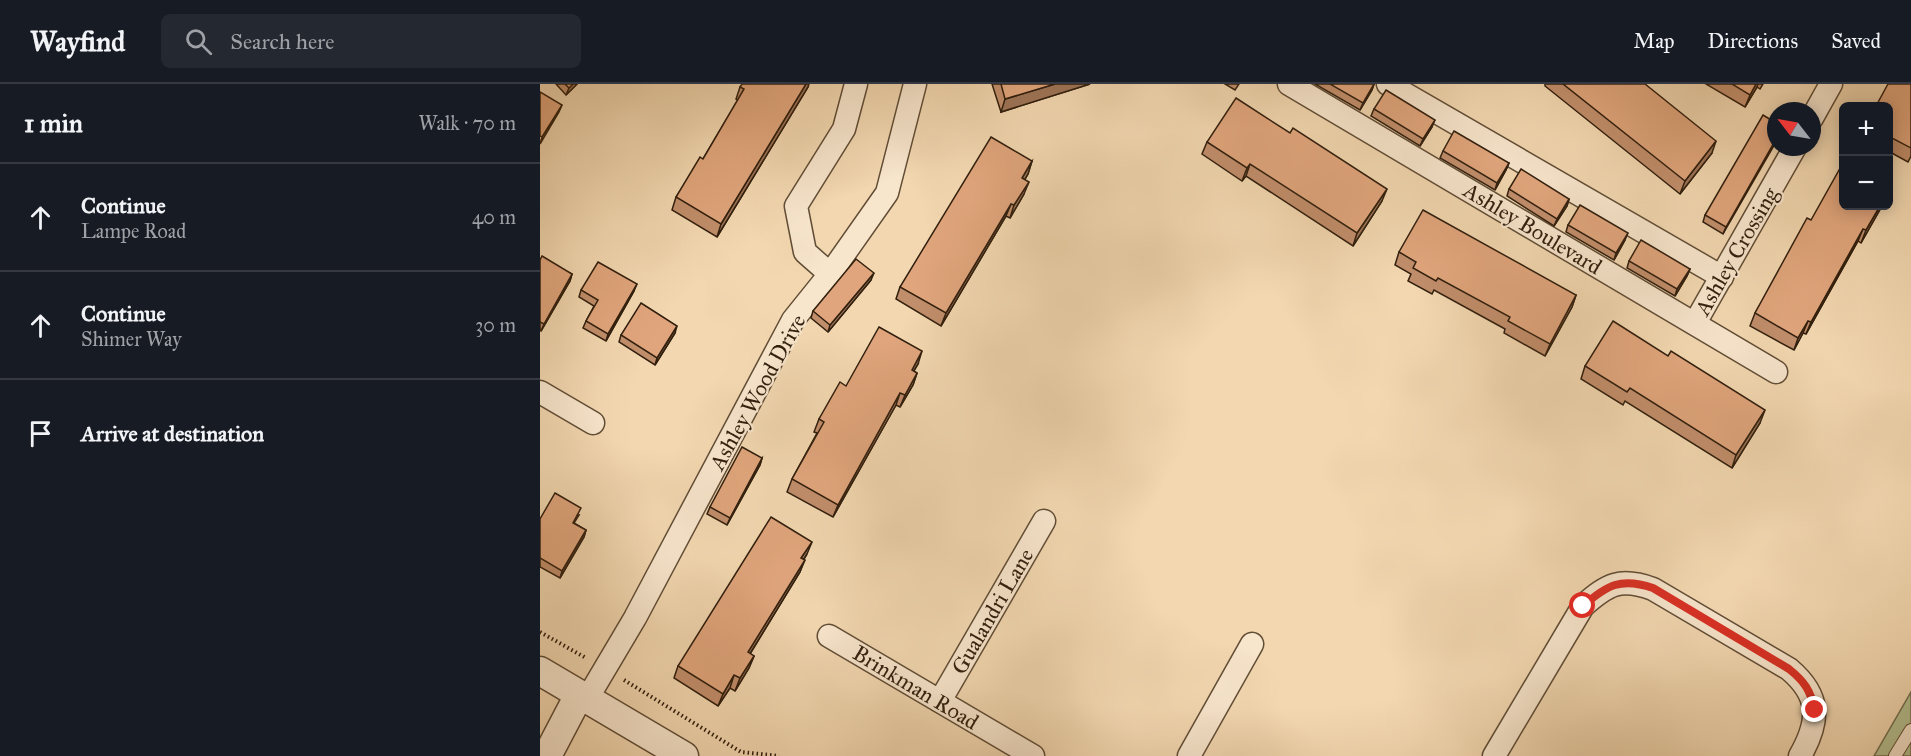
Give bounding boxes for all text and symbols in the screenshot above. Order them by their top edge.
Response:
search box [161,14,581,68]
text: Wayfind [30,24,125,59]
icon: search [182,25,215,58]
text: Search here [230,28,334,55]
text: Map [1634,28,1675,54]
text: Directions [1708,28,1798,54]
text: Saved [1831,28,1881,54]
north arrow [1767,102,1821,156]
map controls [1839,102,1893,210]
button: + [1839,102,1893,156]
text: 1 min [24,107,83,139]
text: Walk · 70 m [418,111,516,135]
button: − [1839,156,1893,210]
street label: Ashley Boulevard [1458,176,1607,280]
street label: Ashley Crossing [1688,182,1784,321]
text: Continue [81,192,166,219]
icon: ahead [24,201,57,234]
text: 40 m [472,205,516,229]
text: Lampe Road [81,219,186,243]
text: Continue [81,300,166,327]
icon: ahead [24,309,57,342]
street label: Ashley Wood Drive [703,310,811,476]
text: 30 m [475,313,516,337]
text: Shimer Way [81,327,182,351]
icon: arrive [24,417,57,450]
text: Arrive at destination [81,420,264,447]
street label: Gualandri Lane [946,543,1039,679]
route start [1569,592,1595,618]
street label: Brinkman Road [848,639,984,736]
route end [1801,696,1827,722]

